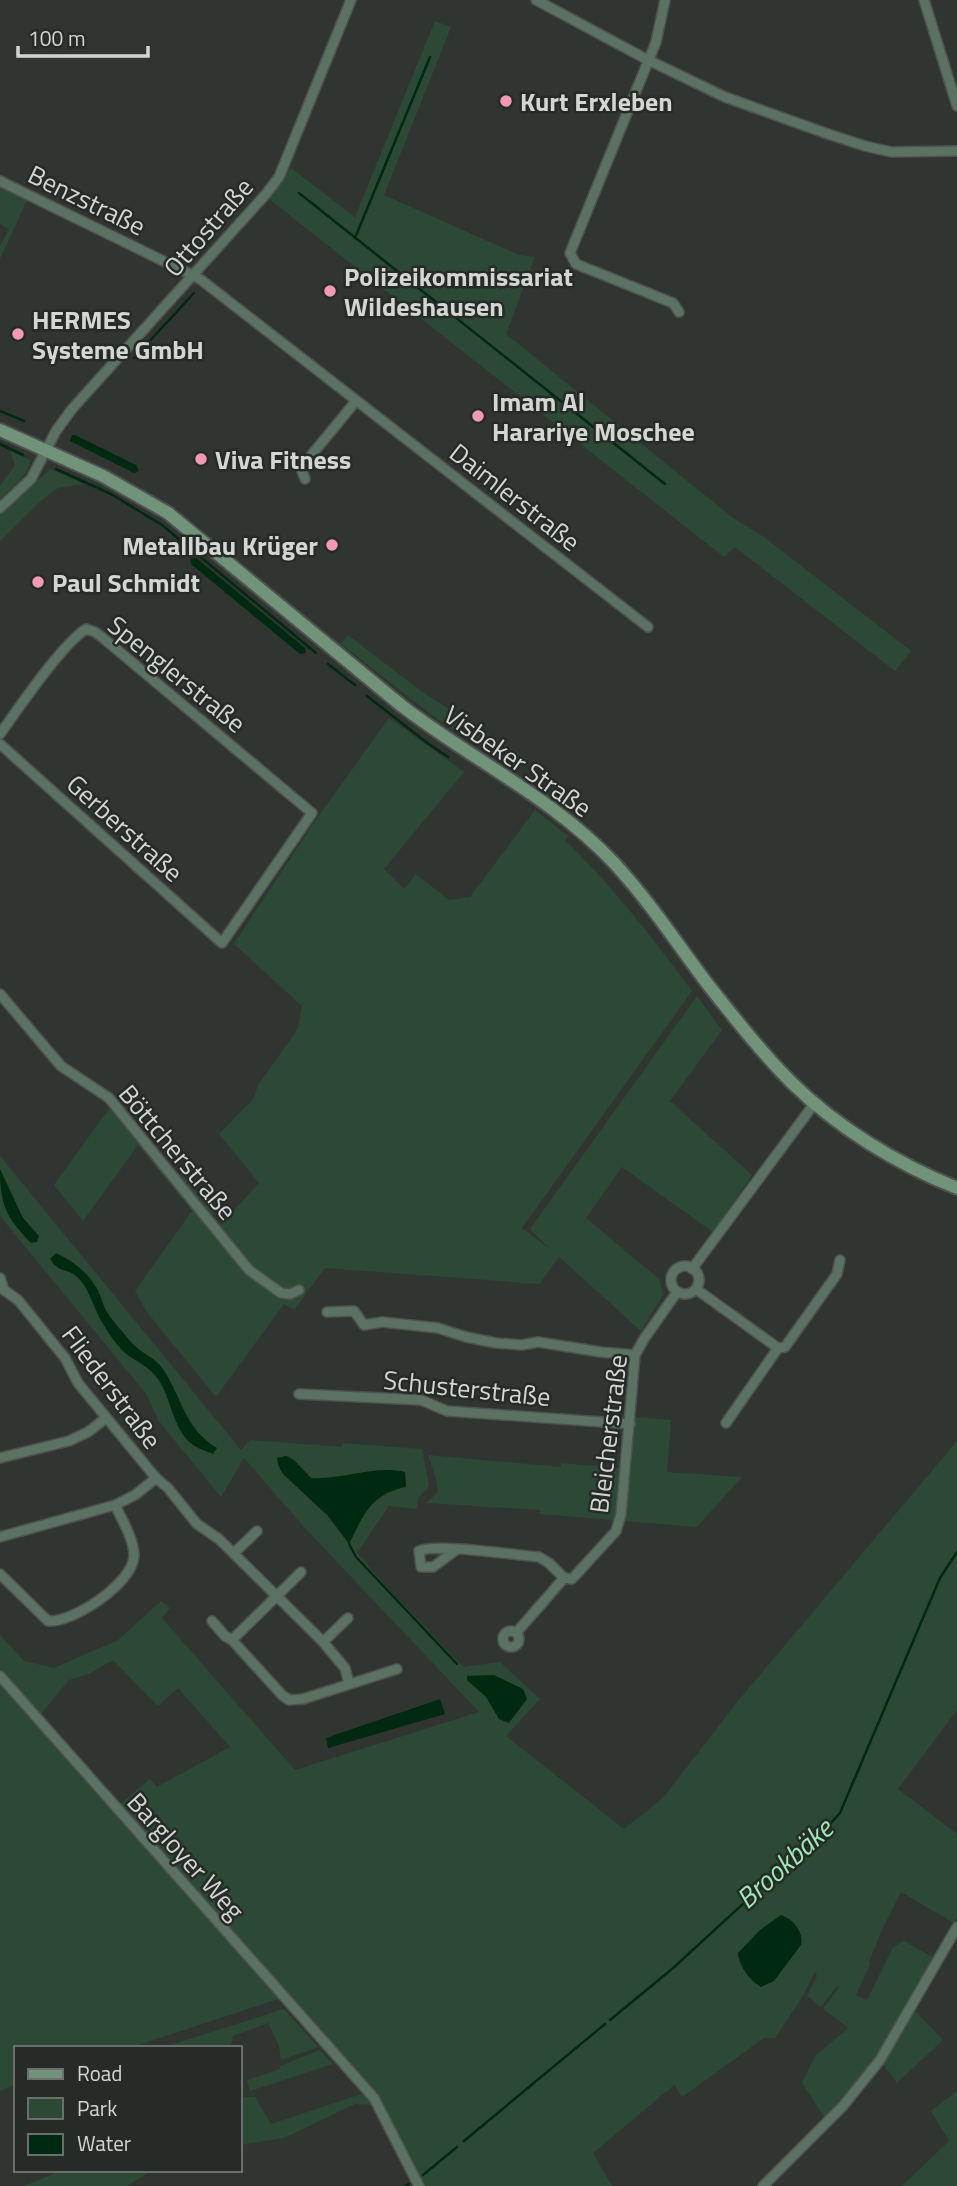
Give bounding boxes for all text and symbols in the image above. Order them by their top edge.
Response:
scale bar [18,14,147,58]
text: 100 m [28,22,85,54]
place label: Kurt Erxleben [520,82,673,121]
marker: Kurt Erxleben [498,93,514,109]
street label: Benzstraße [22,155,152,245]
street label: Ottostraße [154,169,262,285]
place label: Polizeikommissariat Wildeshausen [344,257,573,326]
marker: Polizeikommissariat Wildeshausen [322,283,338,299]
place label: HERMES Systeme GmbH [32,300,204,369]
marker: HERMES Systeme GmbH [10,326,26,342]
place label: Imam Al Harariye Moschee [492,382,695,451]
marker: Imam Al Harariye Moschee [470,408,486,424]
street label: Daimlerstraße [441,433,589,561]
place label: Viva Fitness [215,440,351,479]
marker: Viva Fitness [193,451,209,467]
place label: Metallbau Krüger [122,526,318,565]
marker: Metallbau Krüger [324,537,340,553]
place label: Paul Schmidt [52,563,200,602]
marker: Paul Schmidt [30,574,46,590]
street label: Spenglerstraße [100,606,254,742]
street label: Visbeker Straße [436,695,600,827]
street label: Gerberstraße [58,765,192,891]
street label: Böttcherstraße [110,1076,246,1228]
street label: Fliederstraße [53,1317,171,1457]
street label: Bleicherstraße [579,1352,637,1516]
street label: Schusterstraße [381,1360,553,1416]
street label: Bargloyer Weg [118,1784,254,1928]
water label: Brookbäke [726,1806,844,1918]
legend [14,2046,242,2172]
text: Road [77,2057,122,2089]
text: Park [77,2092,117,2124]
text: Water [77,2127,131,2159]

